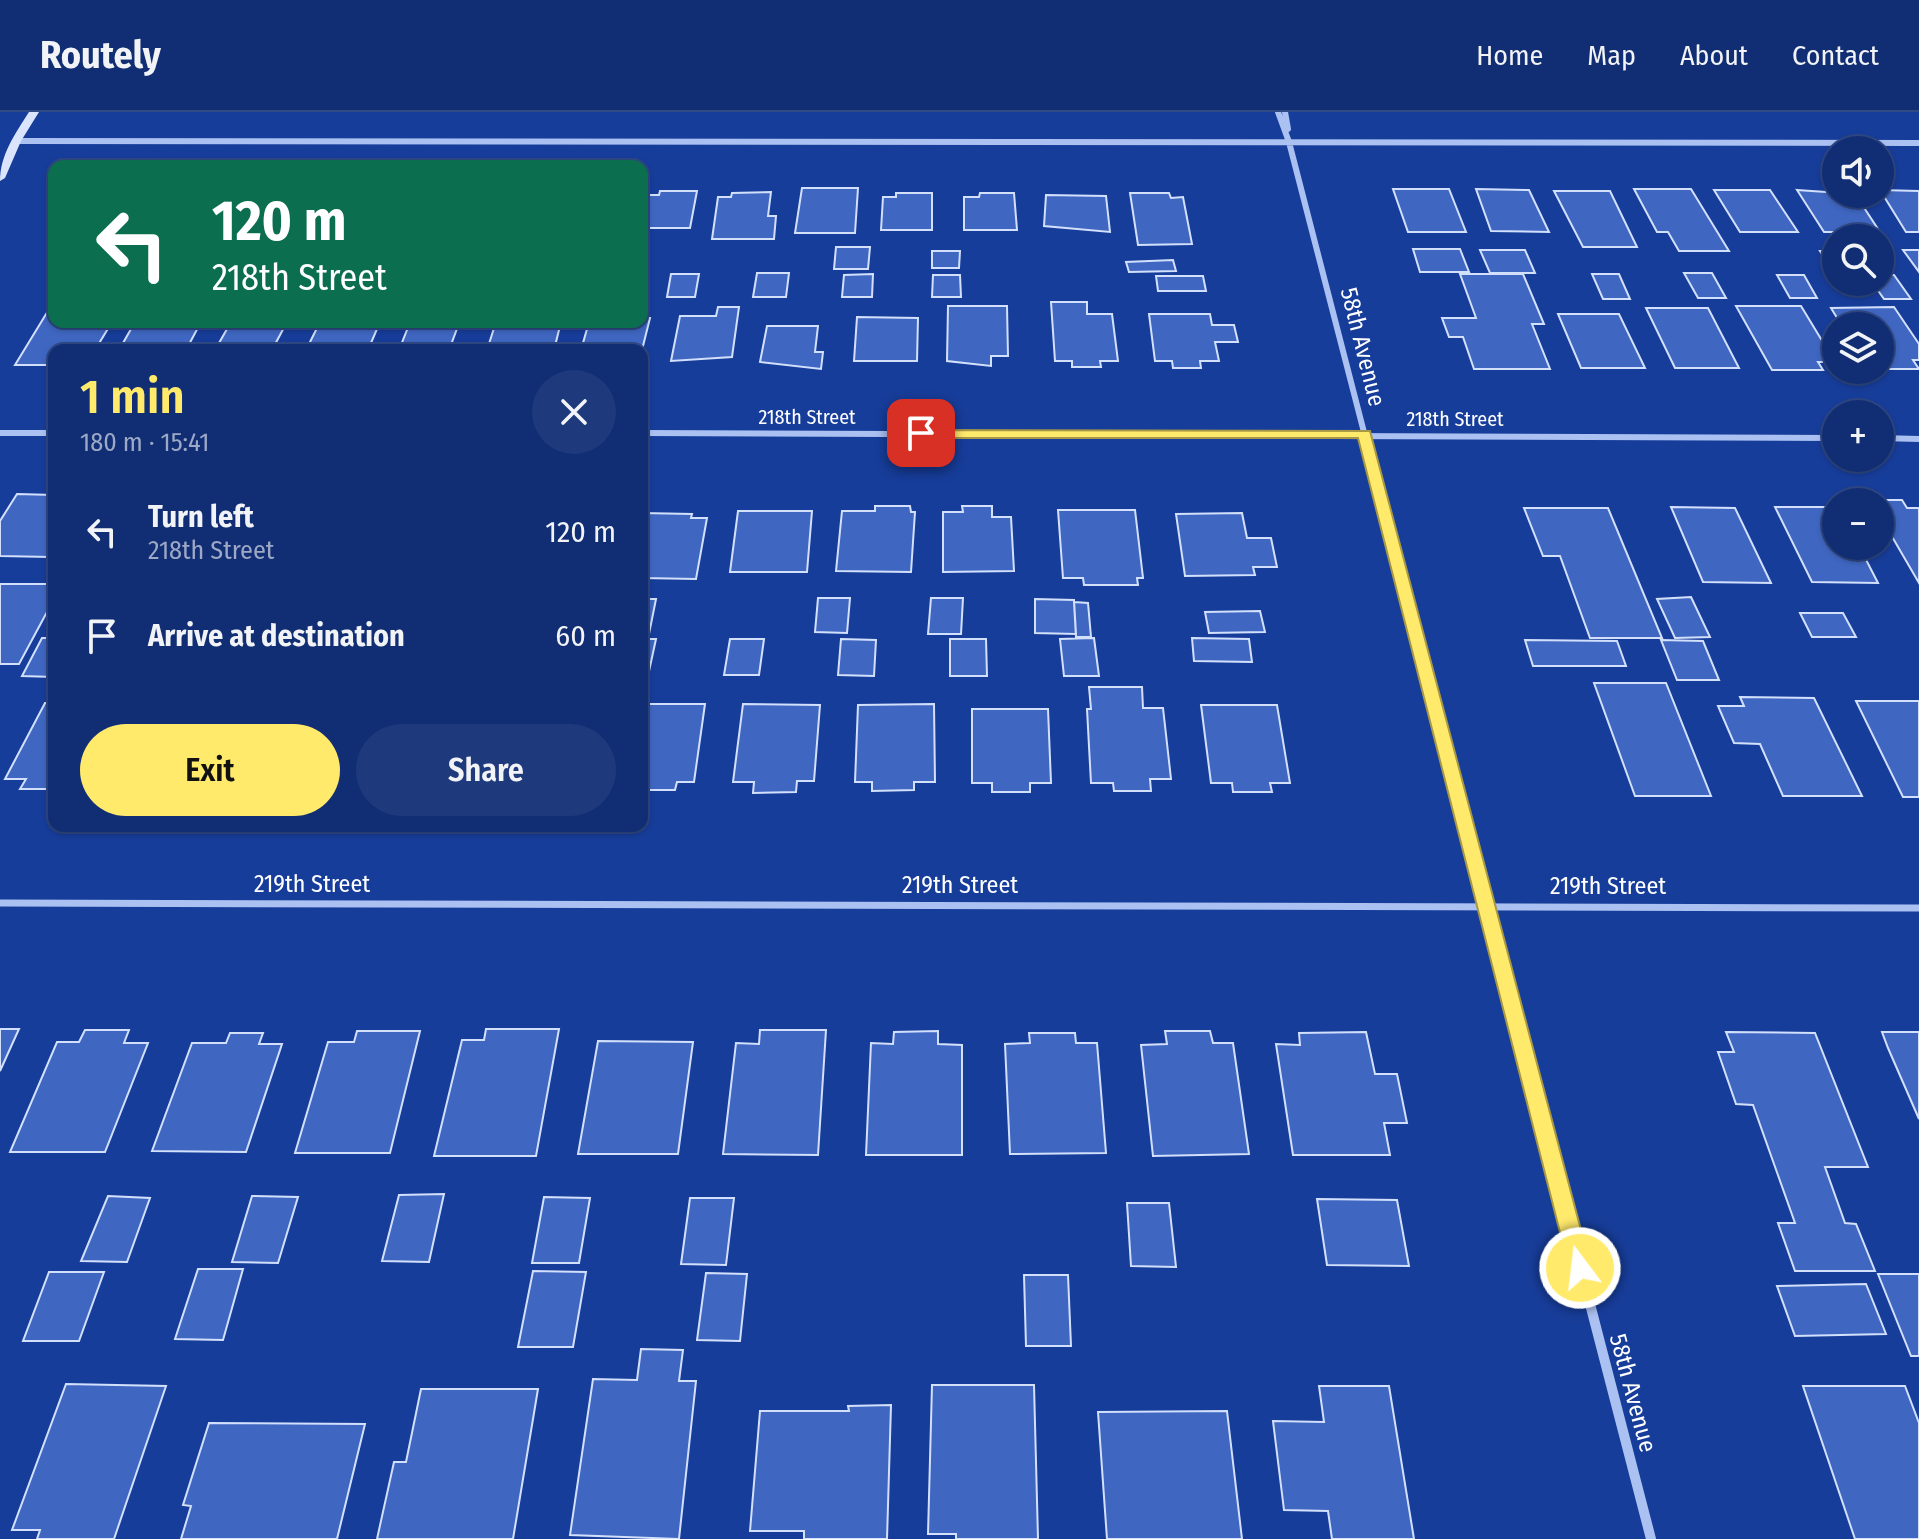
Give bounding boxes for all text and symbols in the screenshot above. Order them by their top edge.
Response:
text: Routely [40,32,161,78]
text: Home [1476,39,1543,72]
text: Map [1587,39,1636,72]
text: About [1680,39,1748,72]
text: Contact [1792,39,1879,72]
map controls [1822,136,1894,560]
button: sound [1822,136,1894,208]
text: 120 m [212,188,347,255]
icon: left [80,192,184,296]
button: search [1822,224,1894,296]
text: 218th Street [212,256,387,300]
street label: 58th Avenue [1335,285,1391,409]
button: layers [1822,312,1894,384]
text: 1 min [80,368,185,426]
button: close [532,370,616,454]
pin [887,399,955,467]
button: + [1822,400,1894,472]
street label: 218th Street [758,405,856,429]
street label: 218th Street [1406,407,1504,431]
icon: arrive [899,411,943,455]
text: 180 m · 15:41 [80,427,209,458]
button: − [1822,488,1894,560]
text: Turn left [148,499,254,535]
icon: left [80,510,124,554]
text: 120 m [545,514,616,550]
text: 218th Street [148,535,274,566]
icon: arrive [80,614,124,658]
text: Arrive at destination [148,618,405,654]
text: 60 m [555,618,616,654]
button: Exit [80,724,340,816]
button: Share [356,724,616,816]
street label: 219th Street [254,870,370,898]
street label: 219th Street [902,871,1018,899]
street label: 219th Street [1550,872,1666,900]
position arrow [1538,1226,1622,1310]
street label: 58th Avenue [1604,1331,1662,1455]

